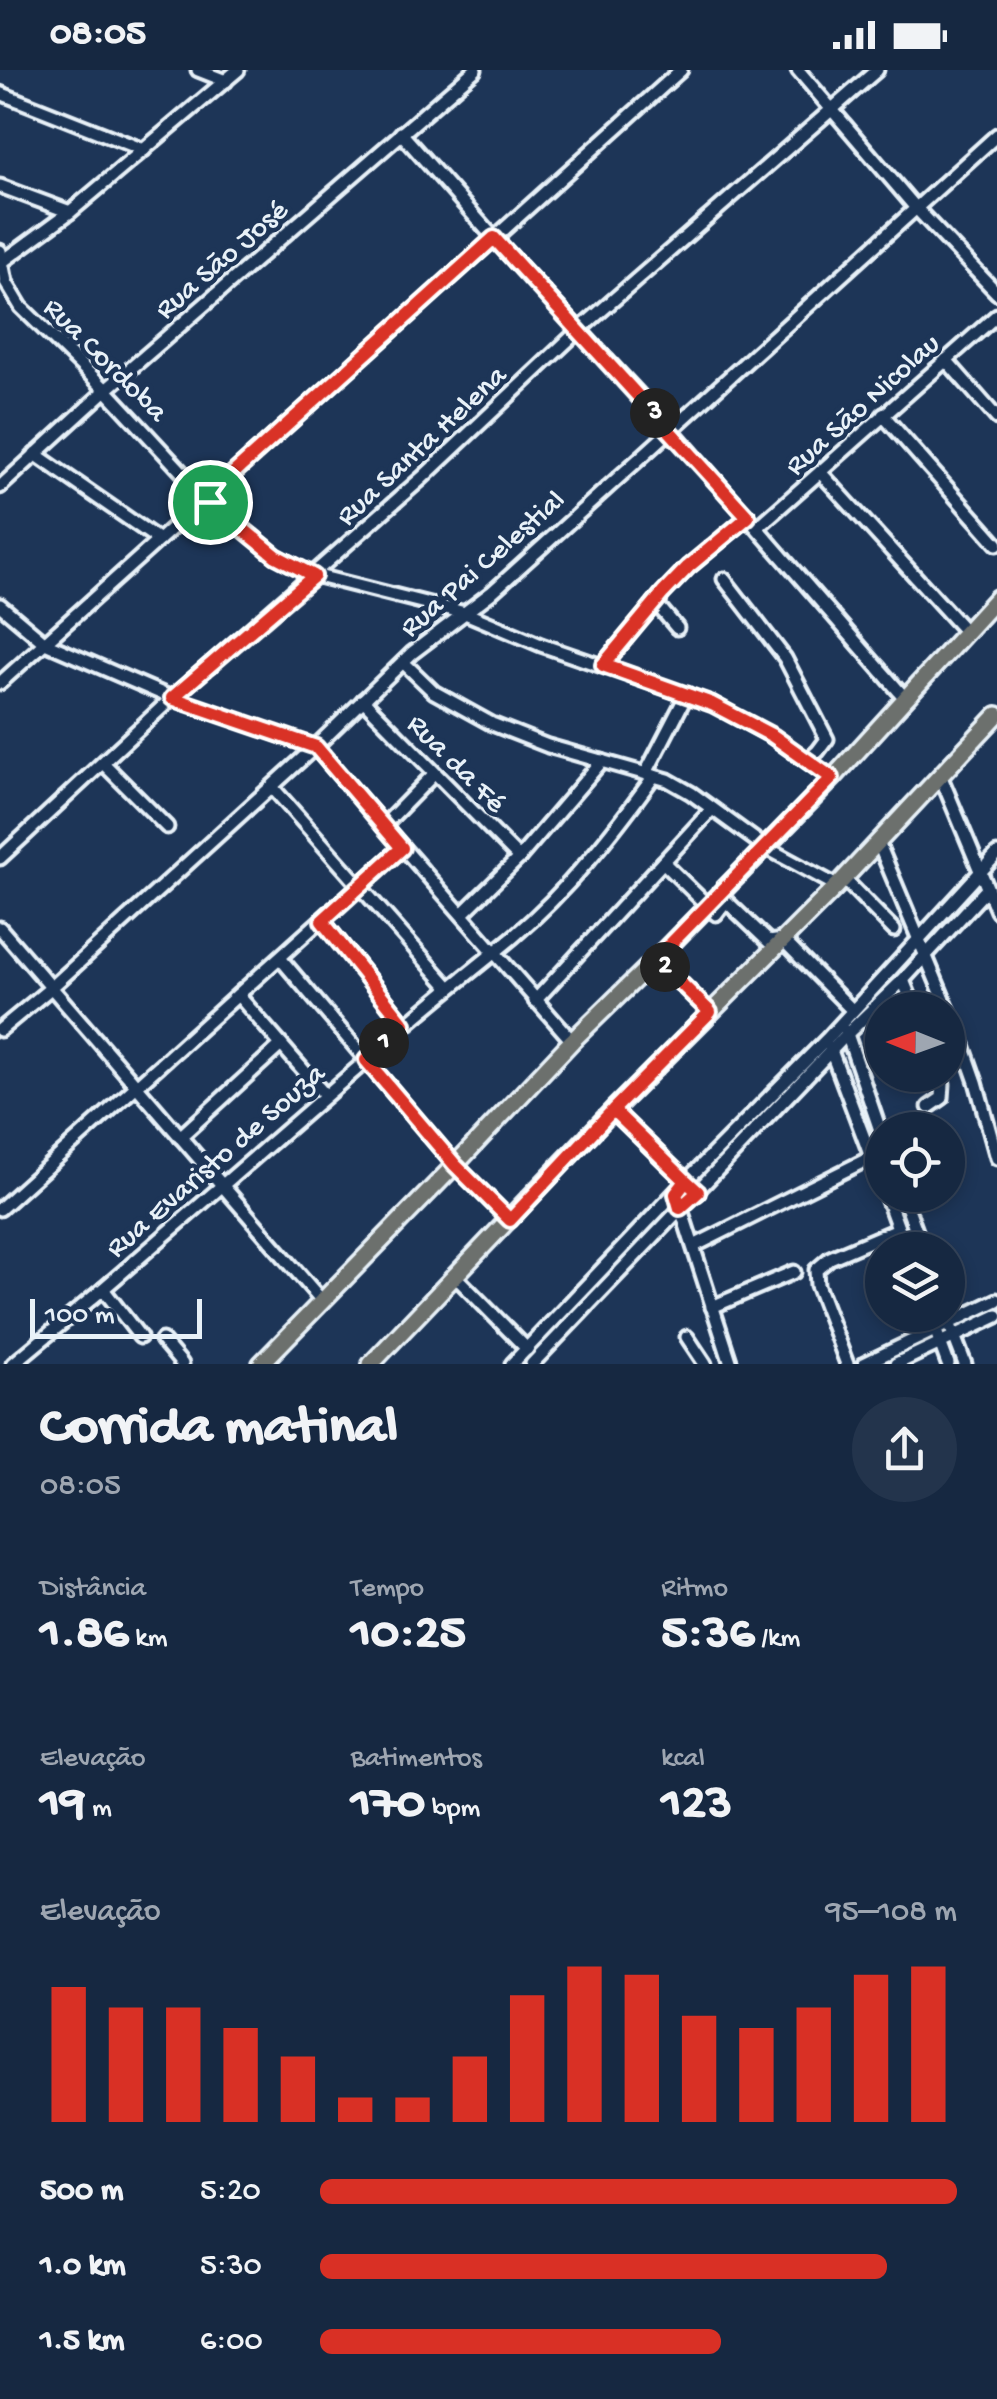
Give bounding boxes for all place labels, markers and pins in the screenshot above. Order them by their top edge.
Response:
pin: 3 [630,388,680,438]
pin [168,460,253,545]
pin: 2 [640,942,690,992]
pin: 1 [359,1018,409,1068]

